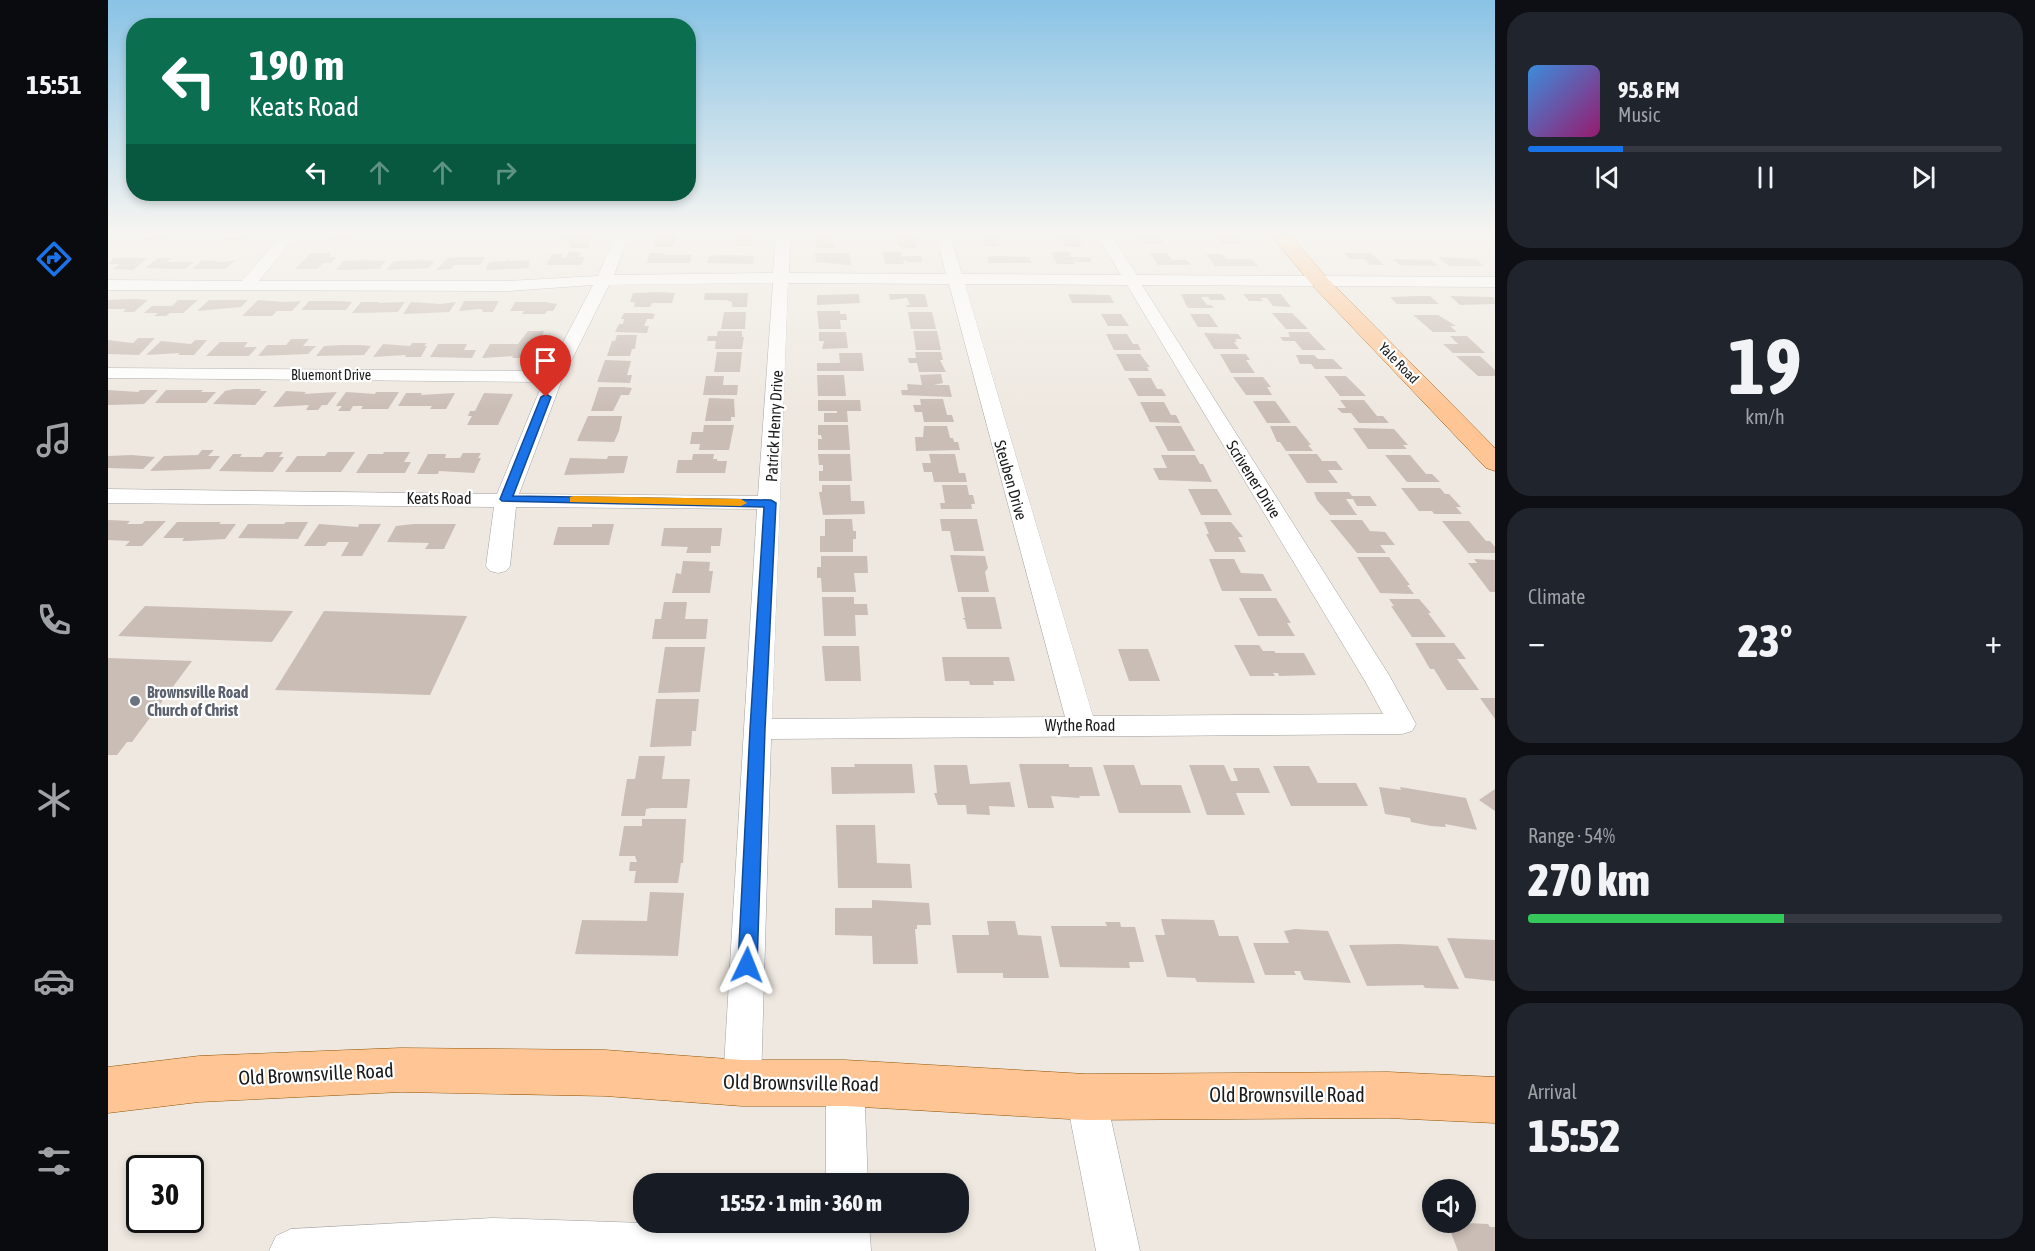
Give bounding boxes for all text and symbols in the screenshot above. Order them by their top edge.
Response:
text: 190 m [249,41,344,89]
icon: left [150,42,228,120]
text: 15:51 [26,69,82,100]
text: 95.8 FM [1618,77,1680,103]
text: Keats Road [249,91,359,122]
text: Music [1618,103,1660,126]
icon: left [300,156,333,189]
icon: ahead [363,156,396,189]
icon: ahead [426,156,459,189]
icon: right [489,156,522,189]
icon: previous [1591,161,1624,194]
icon: pause [1749,161,1782,194]
icon: next [1907,161,1940,194]
icon: directions [33,238,75,280]
text: 19 [1728,321,1802,411]
pin [520,335,571,397]
street label: Yale Road [1376,339,1422,387]
icon: arrive [529,344,562,377]
street label: Bluemont Drive [291,367,371,383]
street label: Patrick Henry Drive [762,370,787,482]
text: km/h [1745,405,1785,428]
icon: music [33,419,75,461]
street label: Scrivener Drive [1223,437,1285,521]
street label: Steuben Drive [991,438,1031,522]
street label: Keats Road [406,489,472,507]
text: Climate [1528,585,1585,608]
icon: phone [33,599,75,641]
text: 23° [1738,615,1792,667]
text: − [1528,622,1545,660]
text: + [1985,622,2002,660]
place label: Brownsville Road Church of Christ [147,683,249,719]
marker: Brownsville Road Church of Christ [128,694,142,708]
street label: Wythe Road [1045,716,1115,735]
icon: climate [33,779,75,821]
text: Range · 54% [1528,824,1615,847]
text: 270 km [1528,854,1650,906]
position arrow [715,933,779,997]
icon: car [33,960,75,1002]
street label: Old Brownsville Road [238,1058,394,1089]
street label: Old Brownsville Road [723,1070,879,1095]
text: Arrival [1528,1080,1577,1103]
street label: Old Brownsville Road [1209,1083,1365,1106]
text: 15:52 [1528,1110,1621,1162]
icon: filters [33,1140,75,1182]
speed limit sign: 30 [126,1155,204,1233]
map controls [1422,1179,1476,1233]
button: sound [1422,1179,1476,1233]
text: 15:52 · 1 min · 360 m [720,1190,882,1216]

